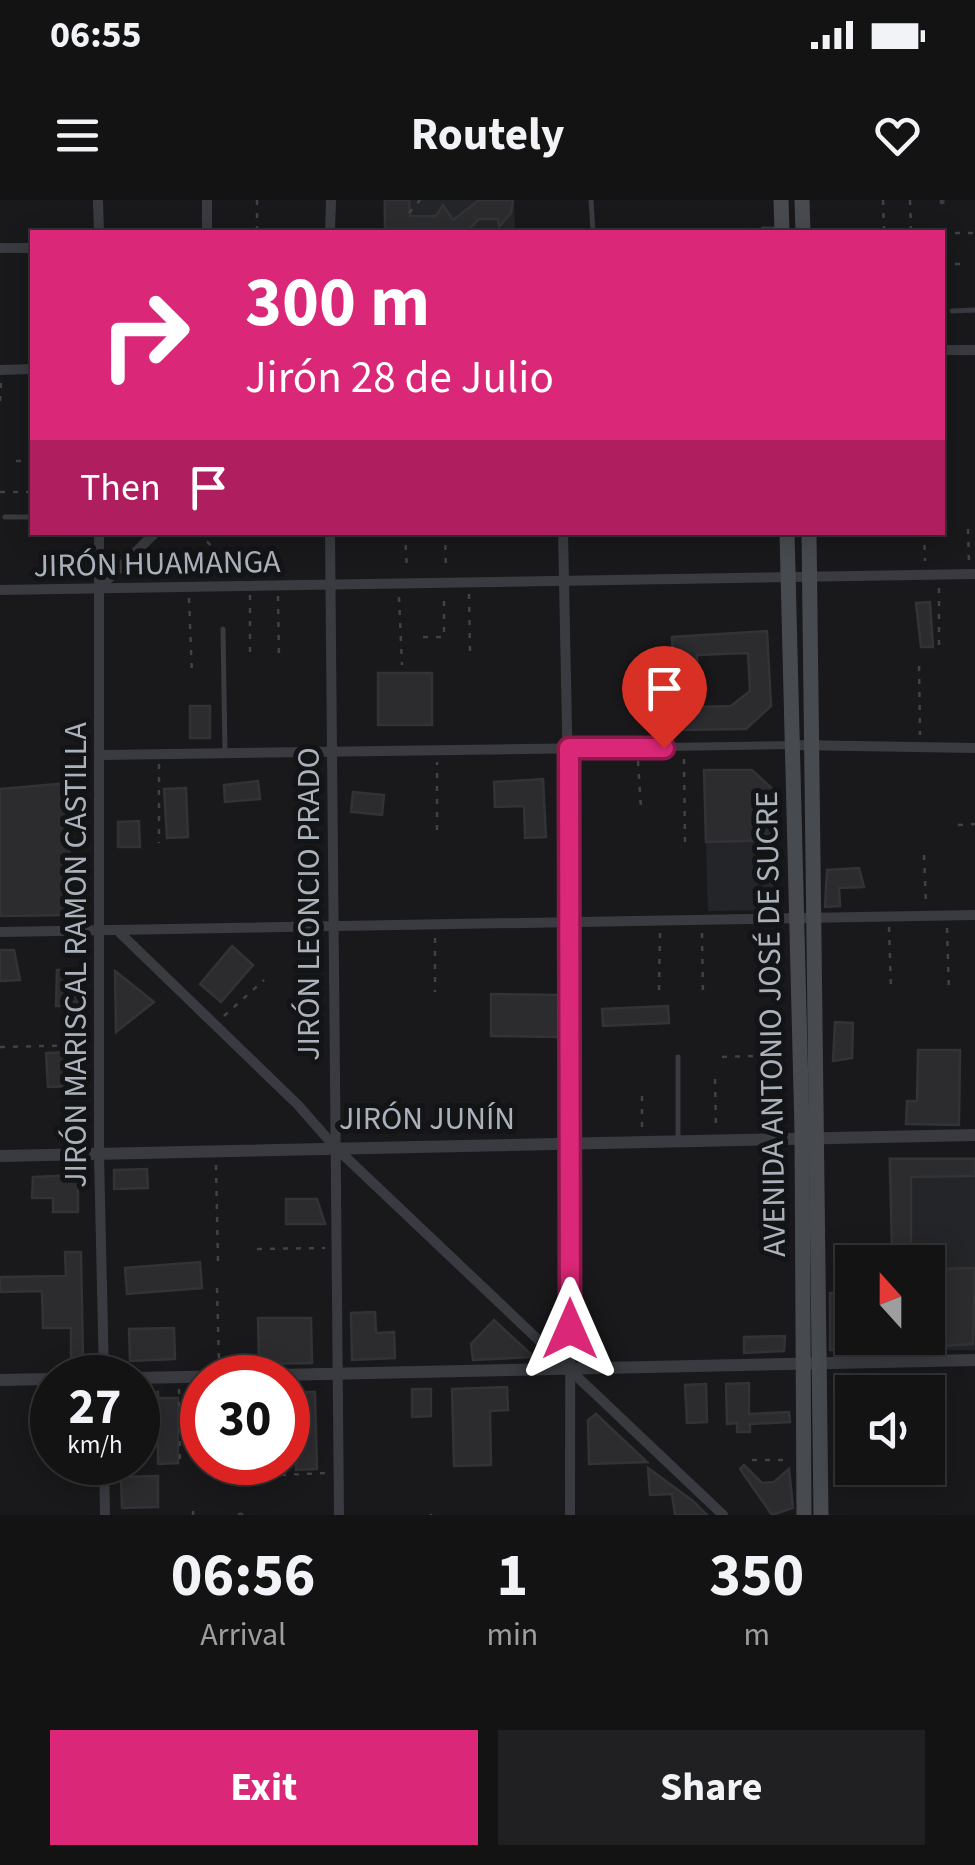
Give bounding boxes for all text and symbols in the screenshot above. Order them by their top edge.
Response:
text: 06:55 [50,8,142,62]
text: Routely [411,103,564,167]
icon: menu [50,108,105,163]
icon: heart [870,108,925,163]
text: 300 m [245,253,430,353]
icon: right [80,270,210,400]
text: Jirón 28 de Julio [245,346,554,410]
icon: arrive [181,460,236,515]
text: Then [80,461,161,515]
street label: JIRÓN HUAMANGA [33,539,282,589]
pin [622,646,707,749]
icon: arrive [637,661,692,716]
street label: JIRÓN MARISCAL RAMON CASTILLA [53,722,99,1188]
street label: JIRÓN LEONCIO PRADO [286,747,332,1061]
street label: AVENIDA ANTONIO JOSÉ DE SUCRE [744,791,798,1257]
street label: JIRÓN JUNÍN [339,1096,515,1142]
north arrow [835,1245,945,1355]
map controls [835,1245,945,1485]
position arrow [518,1277,622,1381]
speed limit sign: 30 [180,1355,310,1485]
text: 27 [69,1372,121,1443]
button: sound [835,1375,945,1485]
text: km/h [67,1427,123,1463]
text: 06:56 [171,1534,316,1619]
text: 1 [497,1534,528,1619]
text: 350 [709,1534,804,1619]
text: Arrival [200,1612,286,1658]
text: min [486,1612,538,1658]
text: m [743,1612,770,1658]
button: Exit [50,1730,478,1845]
button: Share [498,1730,925,1845]

